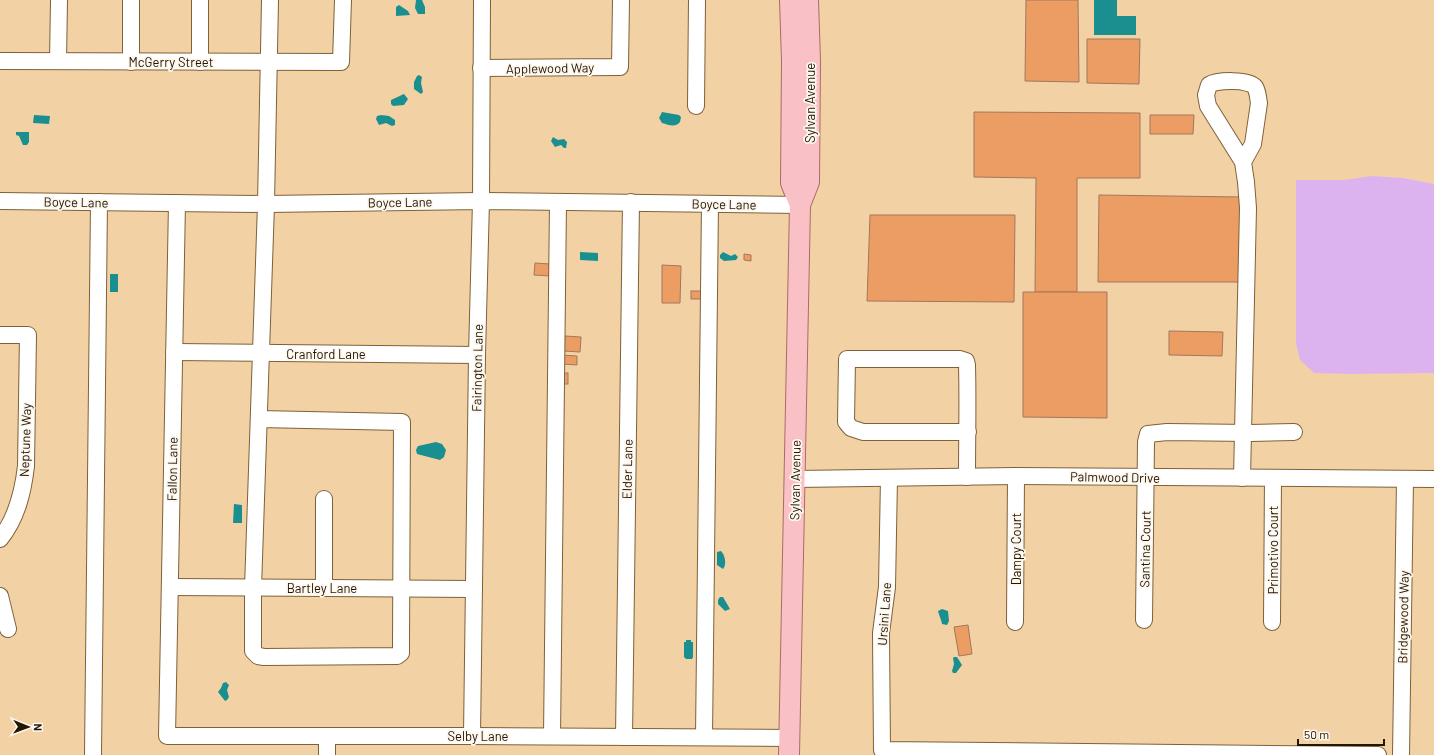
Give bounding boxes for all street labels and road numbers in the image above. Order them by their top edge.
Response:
street label: McGerry Street [129,54,213,70]
street label: Applewood Way [506,59,594,77]
street label: Sylvan Avenue [802,63,818,143]
street label: Boyce Lane [43,193,109,211]
street label: Boyce Lane [367,193,433,211]
street label: Boyce Lane [691,195,757,213]
street label: Fairington Lane [468,324,486,412]
street label: Cranford Lane [286,346,366,362]
street label: Neptune Way [16,403,34,477]
street label: Fallon Lane [163,437,181,501]
street label: Elder Lane [618,439,636,499]
street label: Sylvan Avenue [786,440,804,520]
street label: Palmwood Drive [1070,468,1160,486]
street label: Primotivo Court [1265,506,1281,594]
street label: Santina Court [1136,510,1154,588]
street label: Dampy Court [1008,513,1024,585]
street label: Bridgewood Way [1394,570,1412,664]
street label: Bartley Lane [287,580,357,596]
street label: Ursini Lane [874,582,894,646]
street label: Selby Lane [448,728,509,744]

